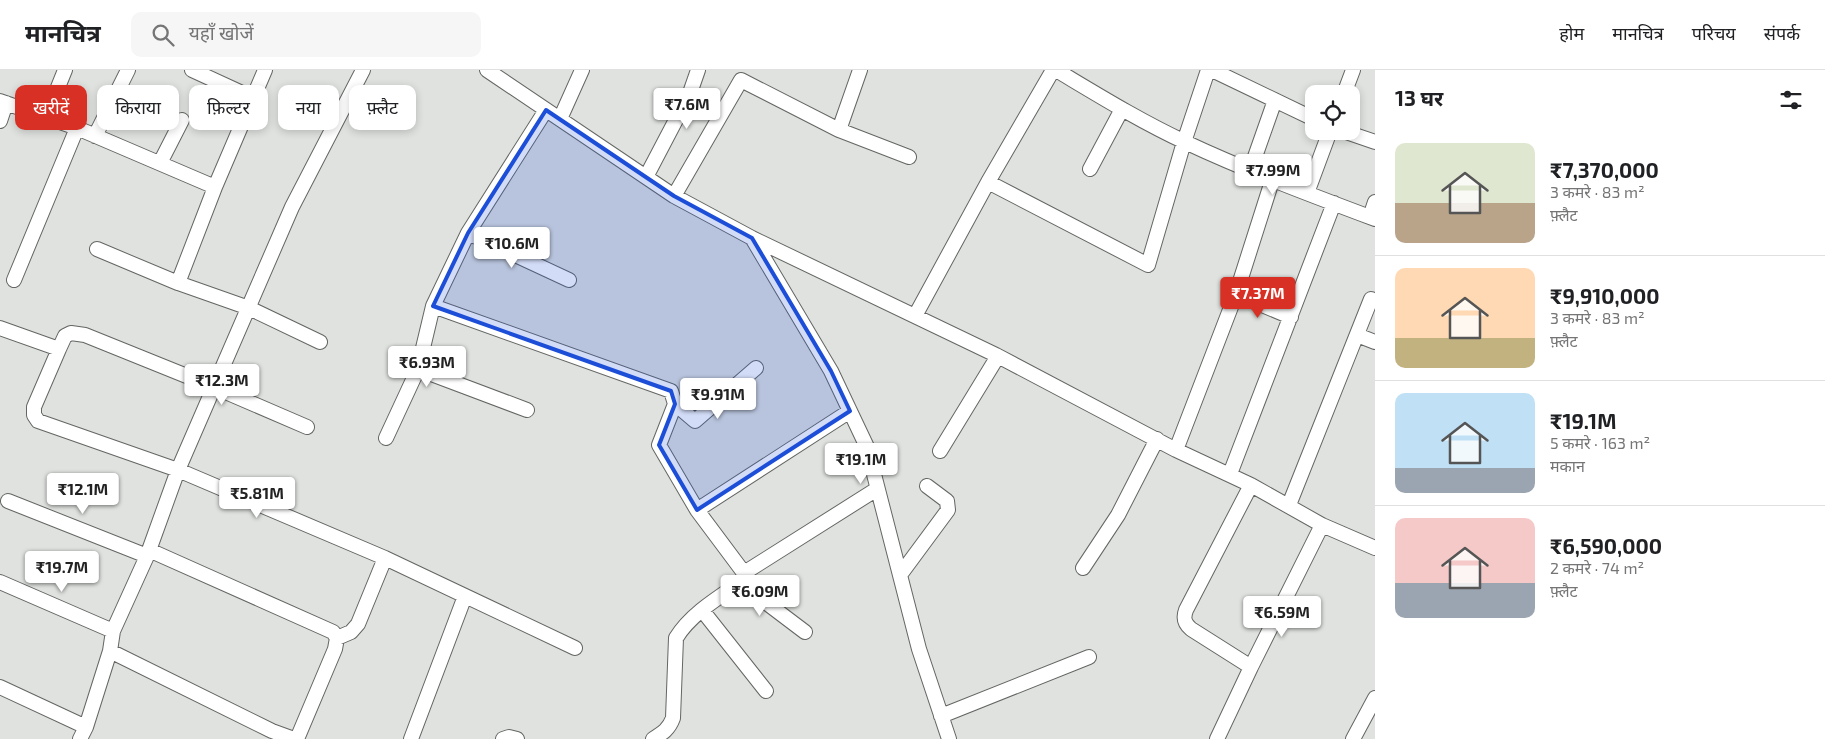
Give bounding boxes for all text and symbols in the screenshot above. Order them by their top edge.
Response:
search box [131,12,481,57]
text: मानचित्र [25,18,101,47]
icon: search [149,21,177,49]
text: यहाँ खोजें [189,21,254,44]
text: होम [1559,22,1584,44]
text: मानचित्र [1612,22,1664,44]
text: परिचय [1692,22,1736,44]
text: संपर्क [1764,22,1800,44]
chip: खरीदें [15,85,87,130]
chip: किराया [97,85,179,130]
chip: फ़िल्टर [189,85,268,130]
chip: नया [278,85,339,130]
chip: फ़्लैट [349,85,416,130]
map controls [1305,85,1360,140]
button: locate [1305,85,1360,140]
text: 13 घर [1395,85,1443,110]
icon: filters [1777,86,1805,114]
pin: ₹7.6M [652,88,722,130]
text: ₹7.6M [664,94,710,113]
pin: ₹7.99M [1232,154,1314,196]
text: ₹7,370,000 [1550,157,1659,182]
text: ₹7.99M [1246,160,1300,179]
icon: home [1435,163,1495,223]
text: 3 कमरे · 83 m² [1550,182,1645,201]
text: फ़्लैट [1550,205,1578,224]
pin: ₹10.6M [471,226,553,269]
text: ₹10.6M [485,233,539,252]
pin: ₹7.37M [1217,276,1299,319]
text: ₹7.37M [1231,283,1285,302]
text: ₹9,910,000 [1550,283,1659,308]
icon: home [1435,288,1495,348]
text: 3 कमरे · 83 m² [1550,308,1645,327]
text: फ़्लैट [1550,331,1578,350]
pin: ₹6.93M [386,346,468,388]
text: ₹6.93M [399,352,455,371]
pin: ₹12.3M [181,364,263,406]
text: ₹12.3M [195,370,249,389]
pin: ₹9.91M [677,378,759,420]
text: ₹9.91M [691,384,745,403]
text: ₹19.1M [1550,408,1616,433]
icon: home [1435,413,1495,473]
text: 5 कमरे · 163 m² [1550,433,1650,452]
pin: ₹19.1M [820,442,902,485]
text: ₹19.1M [836,449,886,468]
text: मकान [1550,456,1585,475]
pin: ₹12.1M [42,472,124,515]
pin: ₹5.81M [216,476,298,519]
text: ₹12.1M [58,479,108,498]
text: ₹5.81M [230,483,284,502]
text: ₹6,590,000 [1550,533,1662,558]
icon: home [1435,538,1495,598]
pin: ₹19.7M [21,550,103,593]
text: ₹19.7M [36,557,88,576]
text: 2 कमरे · 74 m² [1550,558,1644,577]
pin: ₹6.09M [719,574,801,617]
text: ₹6.09M [732,581,788,600]
text: फ़्लैट [1550,581,1578,600]
pin: ₹6.59M [1241,596,1323,638]
text: ₹6.59M [1254,602,1310,621]

